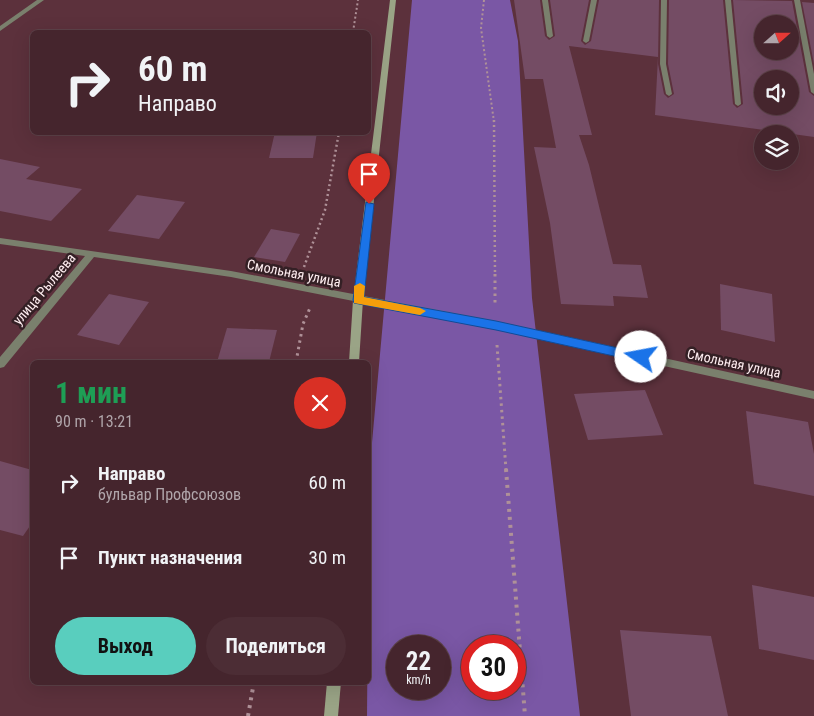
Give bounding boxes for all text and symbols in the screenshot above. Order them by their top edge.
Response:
north arrow [754,15,799,60]
map controls [754,15,799,170]
text: 60 m [138,49,207,90]
icon: right [55,50,120,115]
button: sound [754,70,799,115]
text: Направо [138,91,217,116]
button: layers [754,125,799,170]
pin [348,153,390,204]
icon: arrive [355,160,383,188]
street label: улица Рылеева [9,250,79,328]
street label: Смольная улица [246,256,342,290]
position arrow [614,330,666,382]
street label: Смольная улица [686,345,782,381]
text: 1 мин [55,375,127,410]
button: close [294,377,346,429]
text: 90 m · 13:21 [55,412,133,431]
text: Направо [98,462,165,485]
icon: right [55,469,83,497]
text: 60 m [309,471,346,494]
text: бульвар Профсоюзов [98,485,241,504]
icon: arrive [55,544,83,572]
text: Пункт назначения [98,546,242,569]
text: 30 m [309,546,346,569]
button: Выход [55,617,196,675]
button: Поделиться [206,617,346,675]
speed limit sign: 30 [461,635,526,700]
text: 22 [406,647,431,676]
text: km/h [406,673,431,687]

